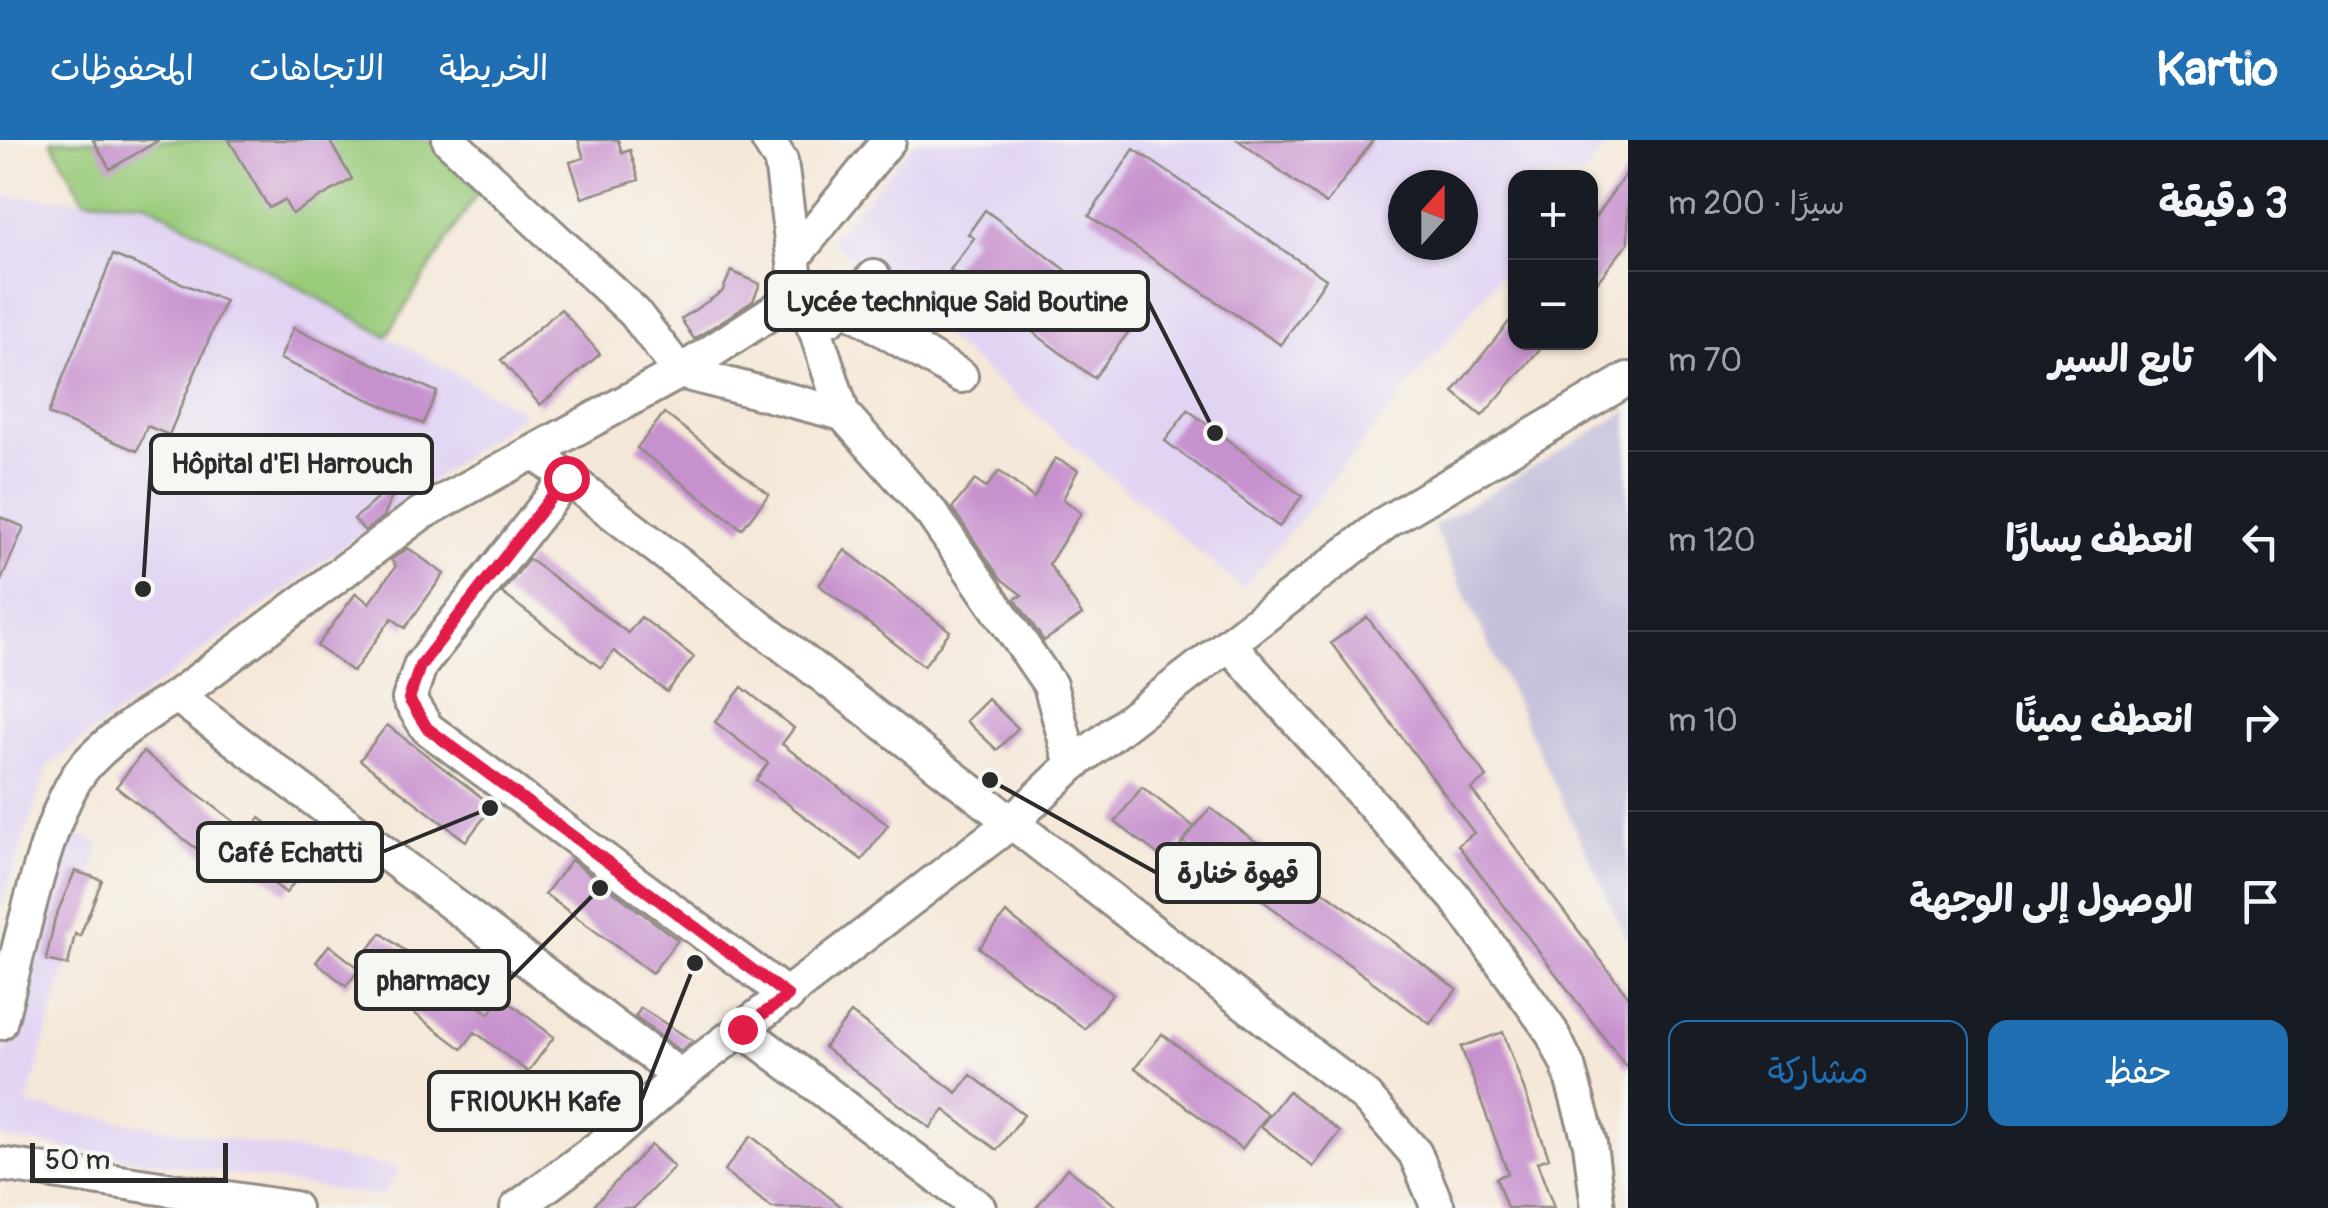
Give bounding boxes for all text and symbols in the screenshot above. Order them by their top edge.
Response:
text: Kartio [2156,40,2278,100]
text: المحفوظات [50,47,194,91]
text: الاتجاهات [249,47,384,91]
text: الخريطة [439,47,548,91]
north arrow [1388,170,1478,260]
map controls [1508,170,1598,350]
button: + [1508,170,1598,260]
text: 3 دقيقة [2159,178,2288,230]
text: سيرًا · 200 m [1668,184,1845,224]
button: − [1508,260,1598,350]
callout: Lycée technique Said Boutine [766,272,1148,330]
text: Lycée technique Said Boutine [786,285,1129,320]
icon: ahead [2233,334,2288,389]
text: تابع السير [2049,336,2193,384]
text: 70 m [1668,341,1742,381]
callout: Hôpital d'El Harrouch [151,435,432,493]
text: Hôpital d'El Harrouch [171,447,413,482]
route start [544,456,590,502]
icon: left [2233,514,2288,569]
text: انعطف يسارًا [2005,516,2193,564]
text: 120 m [1668,521,1756,561]
icon: right [2233,694,2288,749]
text: انعطف يمينًا [2015,696,2193,744]
text: 10 m [1668,701,1738,741]
callout: Café Echatti [198,823,382,881]
text: Café Echatti [218,836,362,871]
callout: قهوة خنارة [1157,844,1319,902]
text: قهوة خنارة [1177,857,1299,892]
icon: arrive [2233,874,2288,929]
text: الوصول إلى الوجهة [1909,876,2193,924]
callout: pharmacy [356,951,509,1009]
text: pharmacy [376,964,490,999]
route end [720,1007,766,1053]
button: مشاركة [1668,1020,1968,1126]
button: حفظ [1988,1020,2288,1126]
callout: FRIOUKH Kafe [429,1072,641,1130]
text: FRIOUKH Kafe [449,1085,622,1120]
scale bar [30,1138,228,1182]
text: 50 m [45,1143,110,1178]

